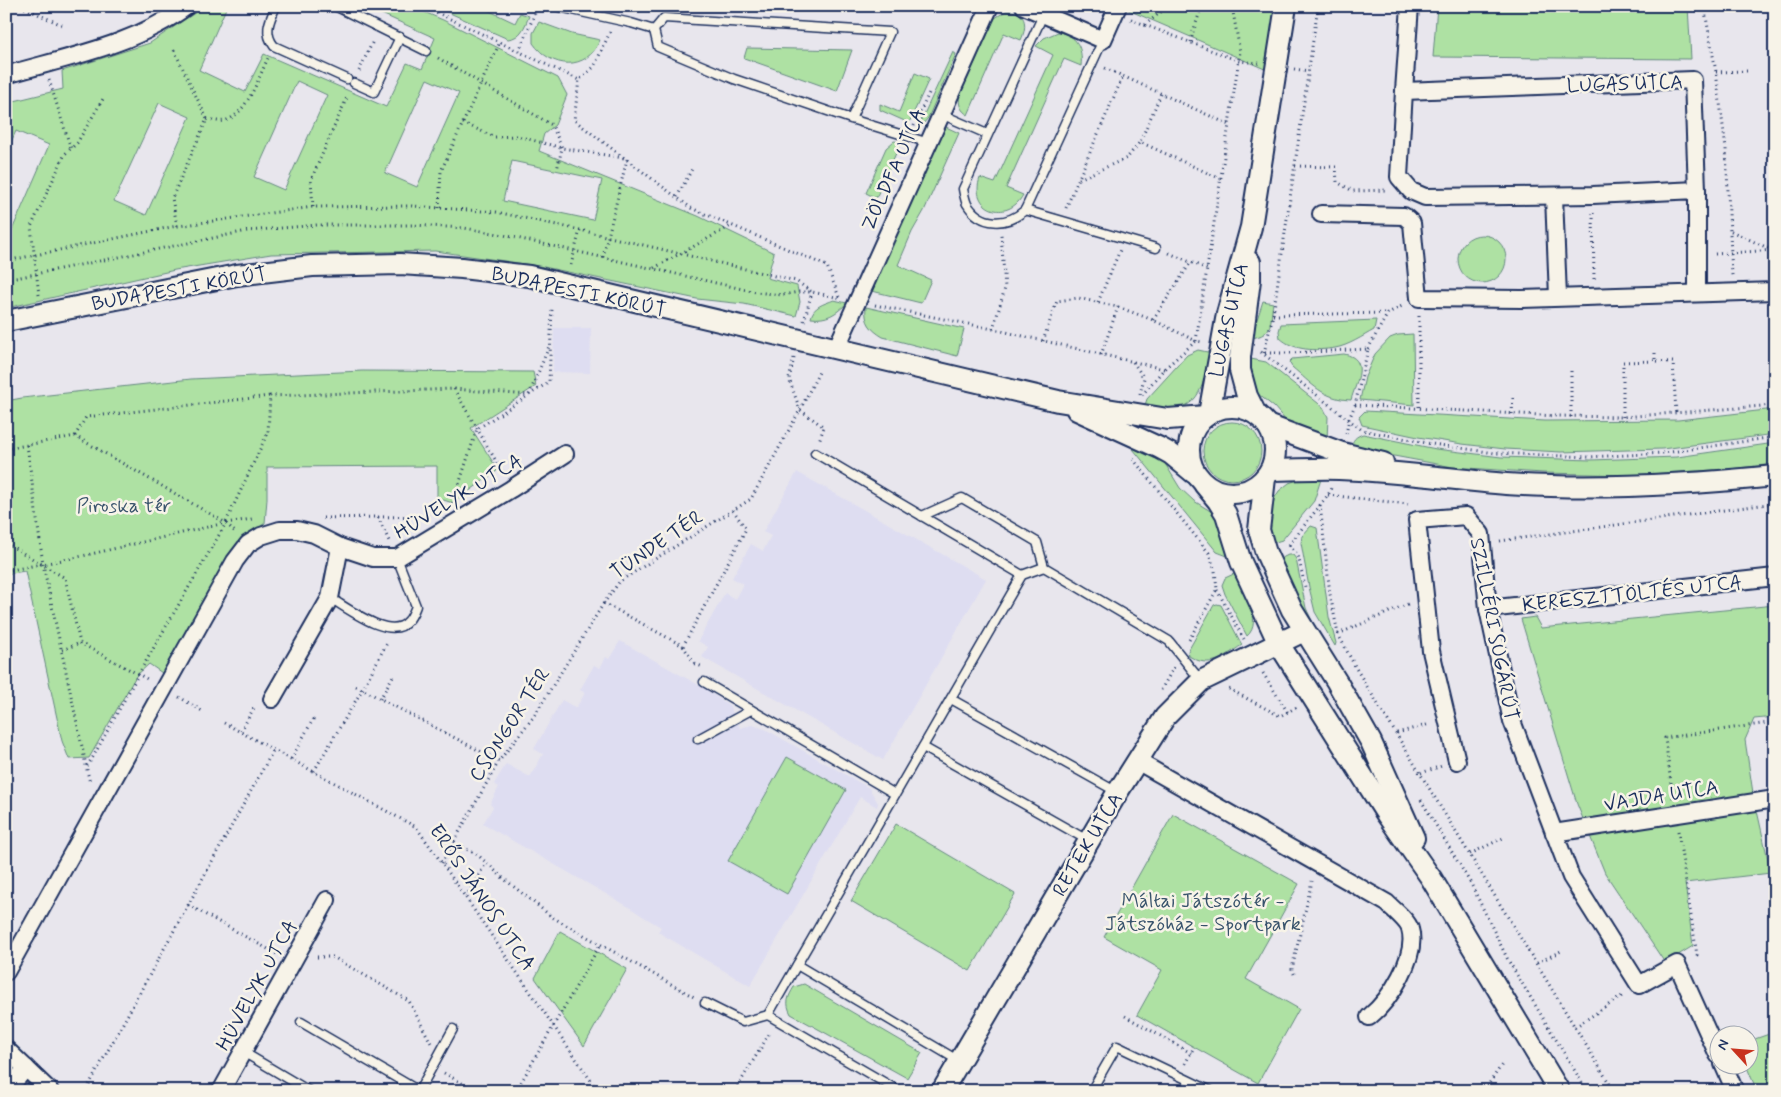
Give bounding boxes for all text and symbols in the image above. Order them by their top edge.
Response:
street label: LUGAS UTCA [1566,69,1684,100]
street label: ZÖLDFA UTCA [855,104,933,235]
street label: BUDAPESTI KÖRÚT [89,261,269,318]
street label: BUDAPESTI KÖRÚT [489,261,668,324]
street label: LUGAS UTCA [1203,261,1256,380]
street label: HÜVELYK UTCA [389,448,528,546]
park label: Piroska tér [77,493,171,520]
street label: TÜNDE TÉR [605,504,709,586]
street label: SZILLÉRI SUGÁRÚT [1463,536,1524,723]
street label: KERESZTTÖLTÉS UTCA [1521,570,1743,619]
street label: CSONGOR TÉR [463,663,557,787]
street label: VAJDA UTCA [1602,774,1720,819]
street label: RETEK UTCA [1047,788,1130,902]
street label: ERŐS JÁNOS UTCA [422,819,541,977]
park label: Máltai Játszótér - Játszóház - Sportpark [1105,888,1301,938]
street label: HÜVELYK UTCA [210,916,304,1056]
north arrow [1708,1024,1758,1074]
text: N [1713,1037,1733,1053]

